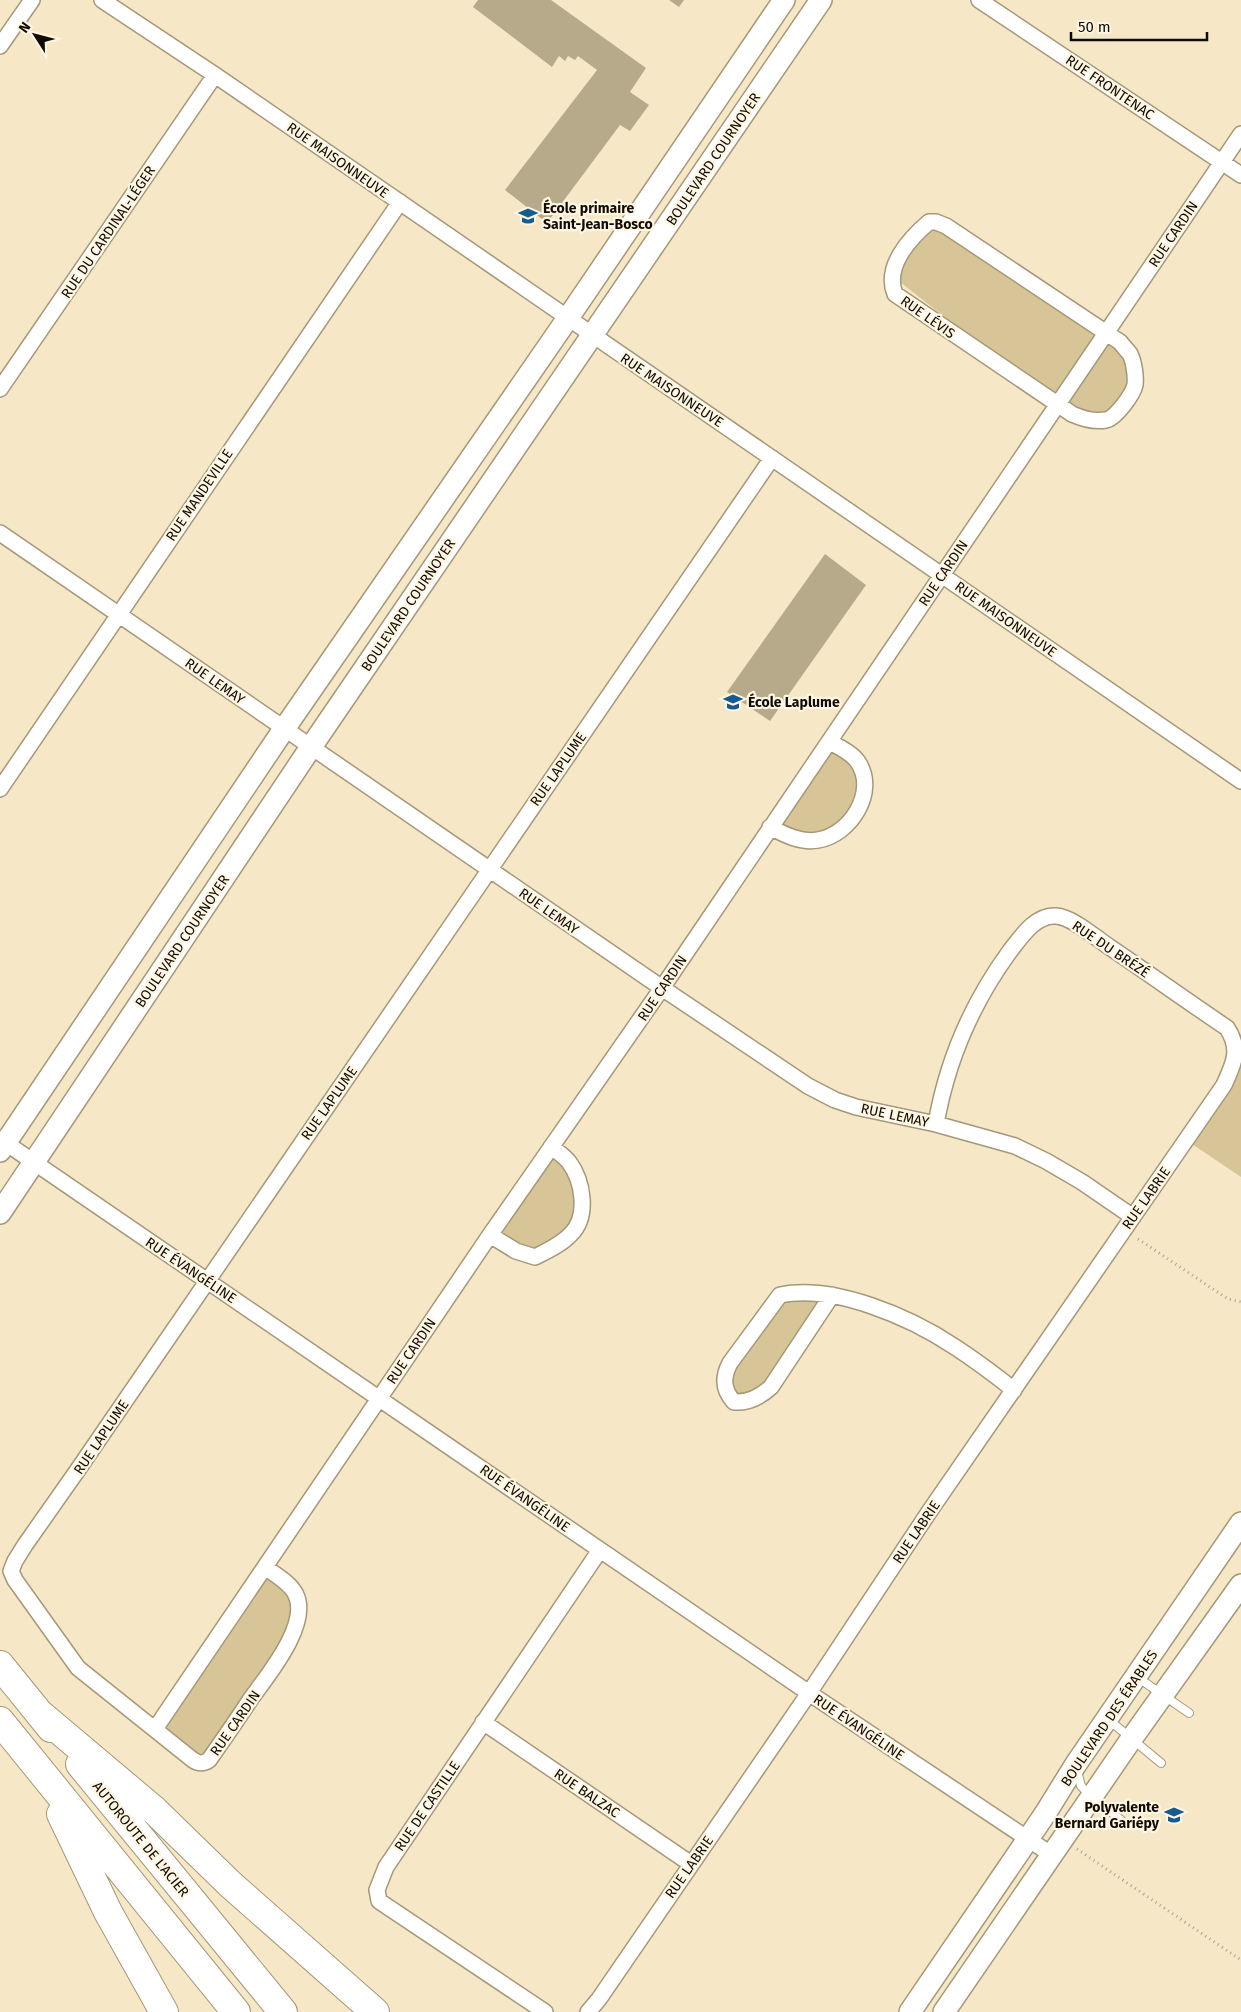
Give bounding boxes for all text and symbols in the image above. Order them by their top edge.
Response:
north arrow [10,10,60,60]
scale bar [1071,10,1207,42]
text: 50 m [1078,18,1111,36]
text: N [15,19,34,36]
street label: RUE FRONTENAC [1062,51,1157,123]
street label: BOULEVARD COURNOYER [663,89,764,229]
street label: RUE MAISONNEUVE [284,119,392,202]
street label: RUE DU CARDINAL-LÉGER [57,162,159,302]
street label: RUE CARDIN [1145,198,1202,270]
place label: École primaire Saint-Jean-Bosco [543,199,653,233]
school or university icon: École primaire Saint-Jean-Bosco [517,205,539,227]
street label: RUE LÉVIS [897,292,959,343]
street label: RUE MAISONNEUVE [617,350,726,431]
street label: RUE MANDEVILLE [162,446,236,544]
street label: BOULEVARD COURNOYER [358,535,459,675]
street label: RUE CARDIN [915,537,972,609]
street label: RUE MAISONNEUVE [952,578,1060,661]
street label: RUE LEMAY [181,655,248,708]
school or university icon: École Laplume [722,691,744,713]
place label: École Laplume [748,693,840,711]
street label: RUE LAPLUME [527,729,590,809]
street label: BOULEVARD COURNOYER [132,871,233,1011]
street label: RUE LEMAY [515,885,582,938]
street label: RUE DU BRÉZÉ [1069,916,1153,982]
street label: RUE CARDIN [634,952,691,1024]
street label: RUE LAPLUME [298,1063,361,1143]
street label: RUE LEMAY [859,1100,931,1131]
street label: RUE LABRIE [1119,1164,1174,1233]
street label: RUE ÉVANGÉLINE [142,1233,240,1307]
street label: RUE CARDIN [383,1315,440,1387]
street label: RUE LAPLUME [70,1397,133,1478]
street label: RUE ÉVANGÉLINE [476,1460,574,1536]
street label: RUE LABRIE [889,1497,944,1567]
street label: BOULEVARD DES ÉRABLES [1057,1646,1162,1790]
street label: RUE CARDIN [207,1687,264,1759]
street label: RUE ÉVANGÉLINE [810,1690,908,1764]
street label: RUE DE CASTILLE [391,1758,464,1855]
street label: RUE BALZAC [551,1765,623,1822]
street label: AUTOROUTE DE L'ACIER [89,1778,193,1901]
place label: Polyvalente Bernard Gariépy [1055,1799,1160,1832]
school or university icon: Polyvalente Bernard Gariépy [1163,1804,1185,1826]
street label: RUE LABRIE [662,1833,717,1902]

